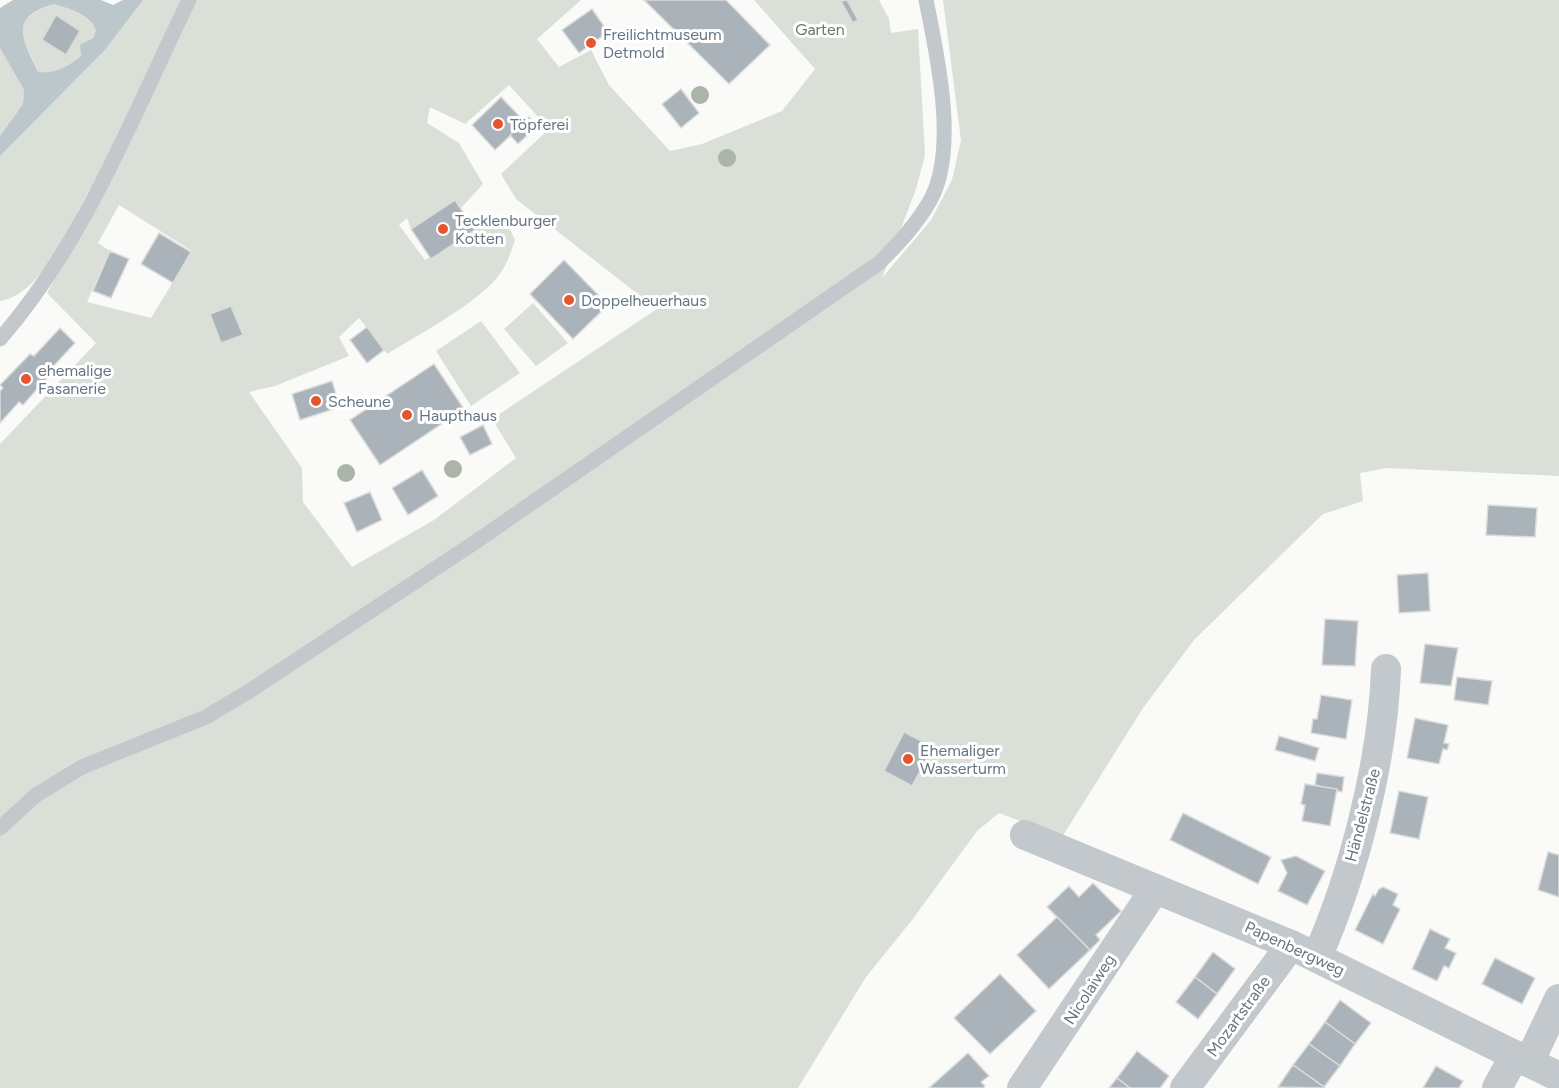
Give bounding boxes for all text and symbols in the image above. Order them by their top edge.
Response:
park label: Garten [795,20,845,39]
place label: Freilichtmuseum Detmold [603,25,722,62]
marker: Freilichtmuseum Detmold [584,36,598,50]
place label: Töpferei [510,115,569,134]
marker: Töpferei [491,117,505,131]
place label: Tecklenburger Kotten [455,211,557,248]
marker: Tecklenburger Kotten [436,222,450,236]
place label: Doppelheuerhaus [581,291,707,310]
marker: Doppelheuerhaus [562,293,576,307]
place label: ehemalige Fasanerie [38,361,112,398]
marker: ehemalige Fasanerie [19,372,33,386]
place label: Scheune [328,392,391,411]
marker: Scheune [309,394,323,408]
place label: Haupthaus [419,406,497,425]
marker: Haupthaus [400,408,414,422]
place label: Ehemaliger Wasserturm [920,741,1006,778]
marker: Ehemaliger Wasserturm [901,752,915,766]
street label: Händelstraße [1341,766,1384,864]
street label: Papenbergweg [1242,917,1348,980]
street label: Nicolaiweg [1060,951,1119,1028]
street label: Mozartstraße [1203,972,1274,1060]

